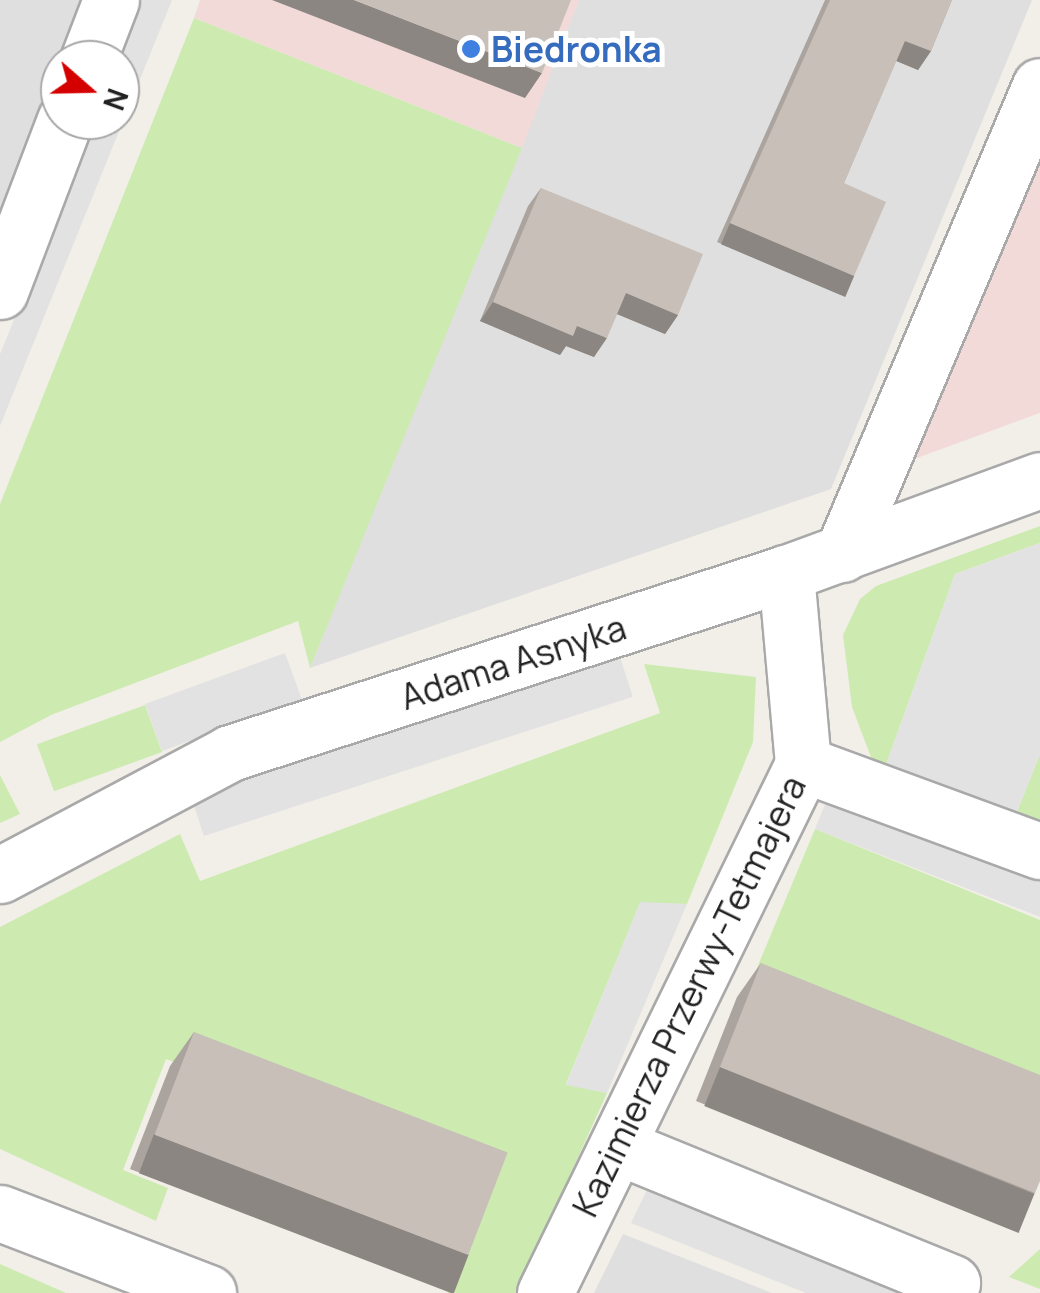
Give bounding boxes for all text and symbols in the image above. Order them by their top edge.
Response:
place label: Biedronka [491,28,662,70]
marker: Biedronka [460,38,482,60]
north arrow [40,40,140,140]
text: N [95,84,138,116]
street label: Adama Asnyka [395,606,631,718]
street label: Kazimierza Przerwy-Tetmajera [564,769,814,1223]

